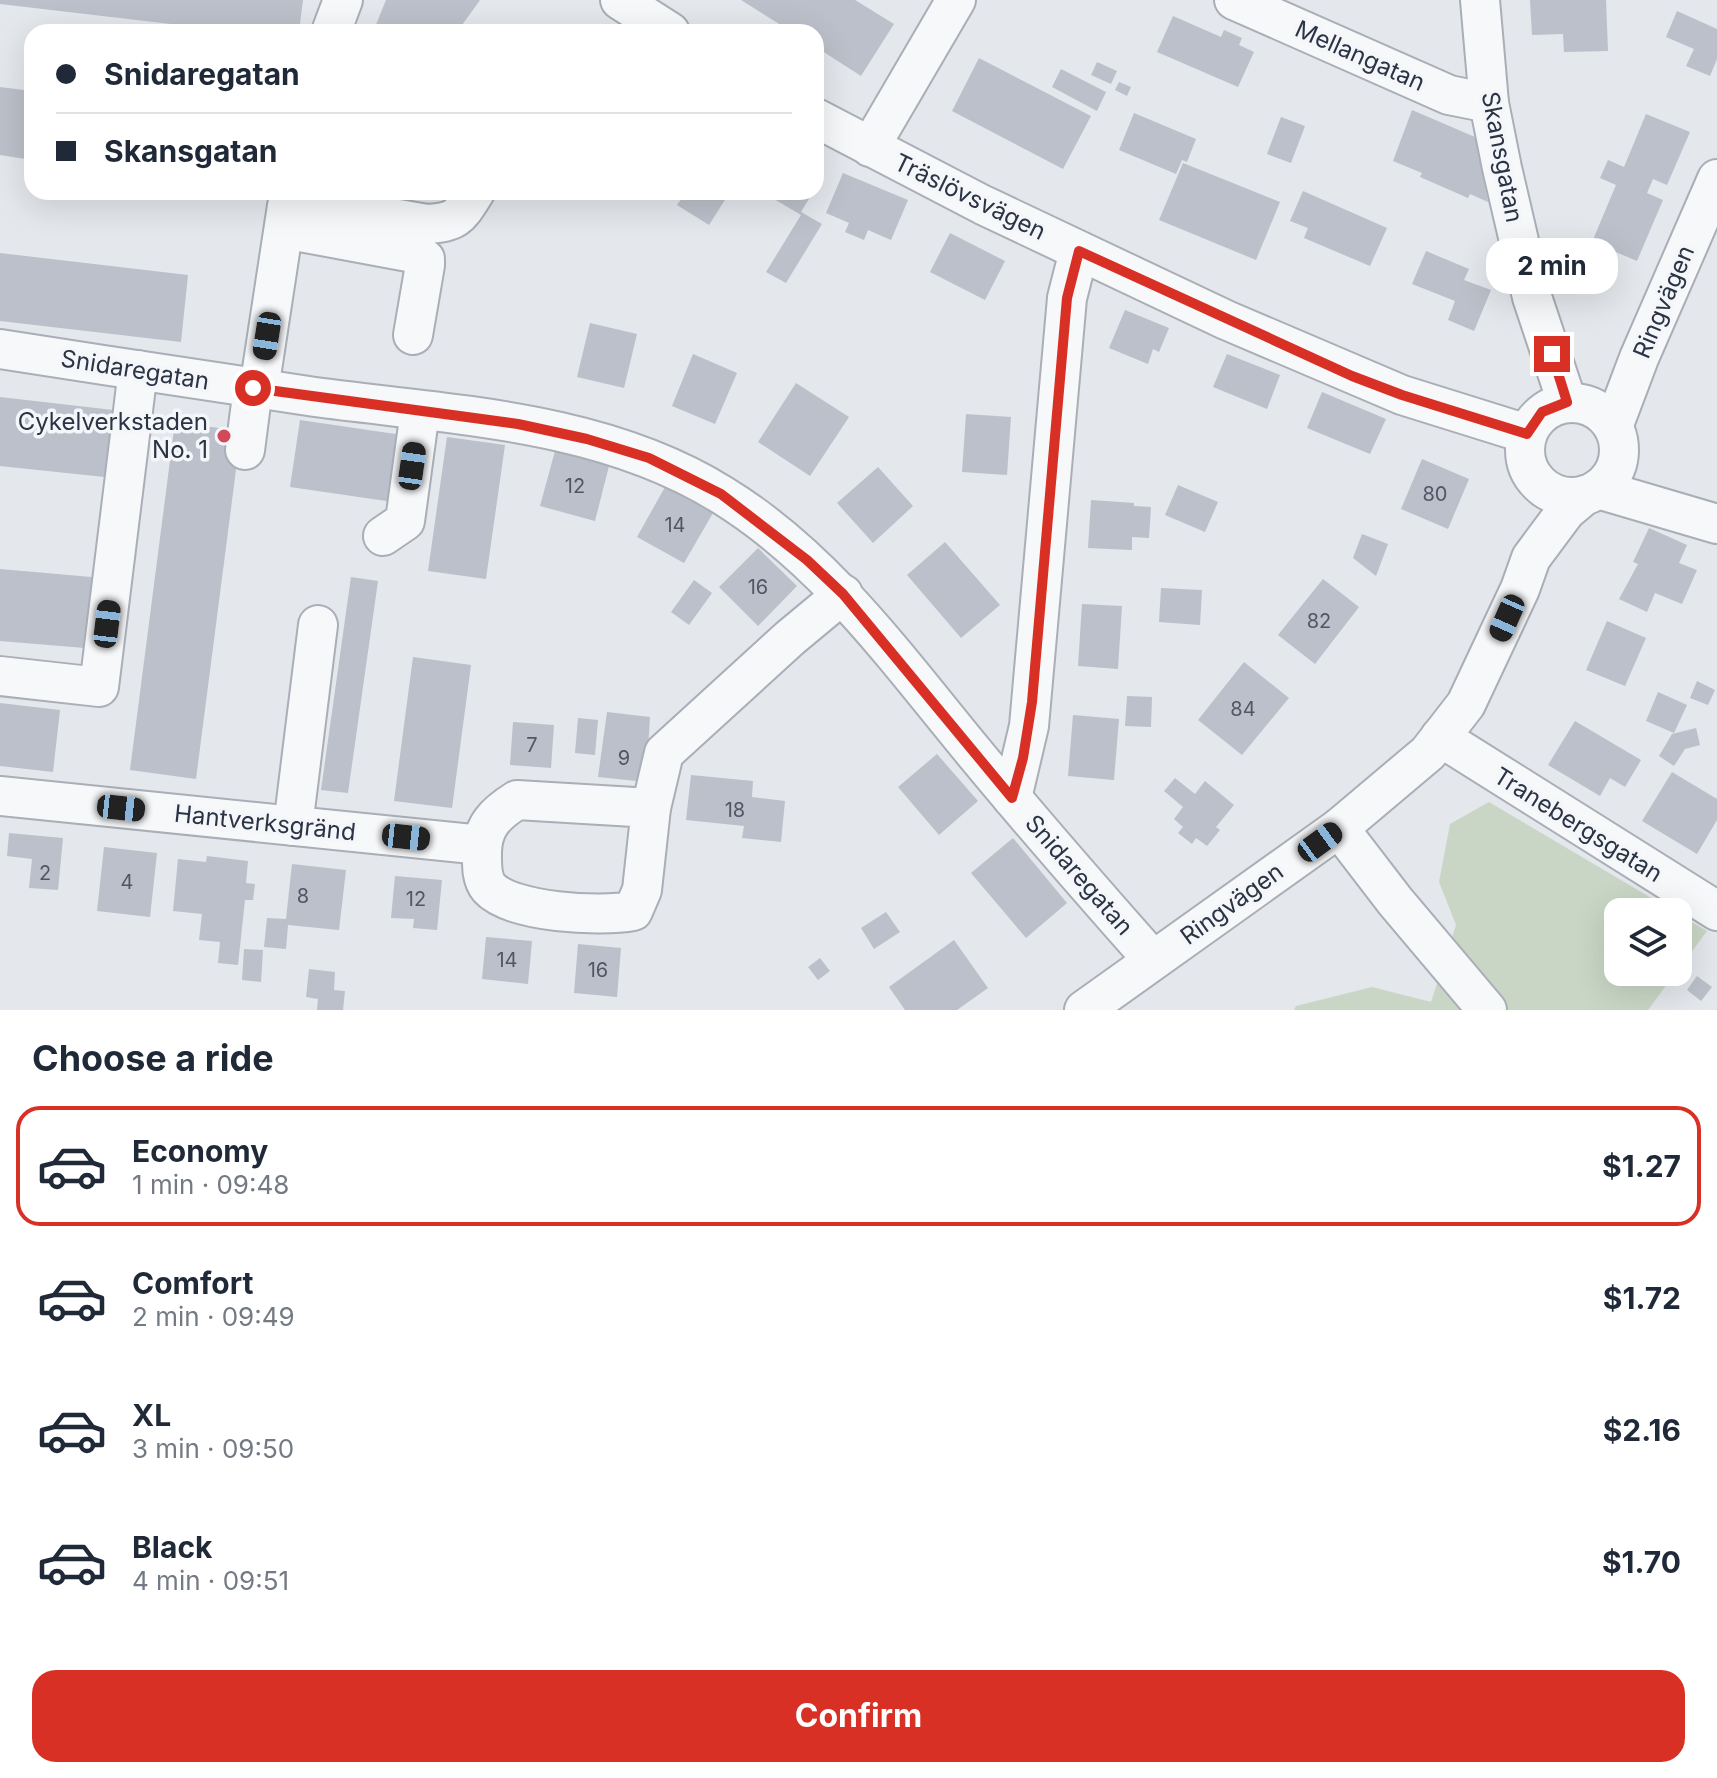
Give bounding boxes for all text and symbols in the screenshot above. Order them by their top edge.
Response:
street label: Mellangatan [1291,14,1429,97]
text: Snidaregatan [104,56,300,92]
street label: Skansgatan [1476,89,1529,225]
text: Skansgatan [104,133,278,169]
street label: Träslövsvägen [890,147,1051,246]
callout: 2 min [1486,238,1618,294]
street label: Ringvägen [1627,241,1700,363]
text: 2 min [1517,250,1587,281]
car [251,310,283,362]
route end [1534,336,1570,372]
street label: Snidaregatan [59,343,211,396]
route start [235,370,271,406]
place label: Cykelverkstaden No. 1 [18,407,208,464]
marker: Cykelverkstaden No. 1 [215,427,233,445]
car [397,441,427,491]
house number: 12 [565,474,585,498]
house number: 80 [1423,482,1448,506]
house number: 14 [664,513,686,537]
house number: 16 [748,575,768,599]
car [1486,591,1528,645]
car [92,599,122,649]
house number: 82 [1307,609,1331,633]
house number: 84 [1230,697,1256,721]
house number: 7 [526,733,538,757]
house number: 9 [618,746,630,770]
street label: Tranebergsgatan [1489,761,1668,888]
car [96,794,146,822]
house number: 18 [725,798,745,822]
street label: Hantverksgränd [173,799,357,846]
street label: Snidaregatan [1019,809,1140,941]
car [1294,818,1346,866]
car [381,823,431,851]
street label: Ringvägen [1175,857,1289,951]
house number: 2 [39,861,51,885]
house number: 4 [121,870,133,894]
house number: 8 [297,884,309,908]
house number: 12 [406,887,426,911]
map controls [1604,898,1692,986]
button: layers [1604,898,1692,986]
house number: 14 [496,948,518,972]
house number: 16 [588,958,608,982]
text: Choose a ride [32,1036,274,1080]
icon: car [36,1130,108,1202]
text: Economy [132,1133,268,1169]
text: $1.27 [1602,1148,1681,1184]
text: 1 min · 09:48 [132,1169,289,1200]
icon: car [36,1262,108,1334]
text: Comfort [132,1265,253,1301]
text: $1.72 [1603,1280,1681,1316]
text: 2 min · 09:49 [132,1301,295,1332]
icon: car [36,1394,108,1466]
text: XL [132,1397,171,1433]
text: $2.16 [1603,1412,1681,1448]
text: 3 min · 09:50 [132,1433,294,1464]
icon: car [36,1526,108,1598]
text: Black [132,1529,212,1565]
text: $1.70 [1602,1544,1681,1580]
text: 4 min · 09:51 [132,1565,289,1596]
button: Confirm [32,1670,1685,1762]

